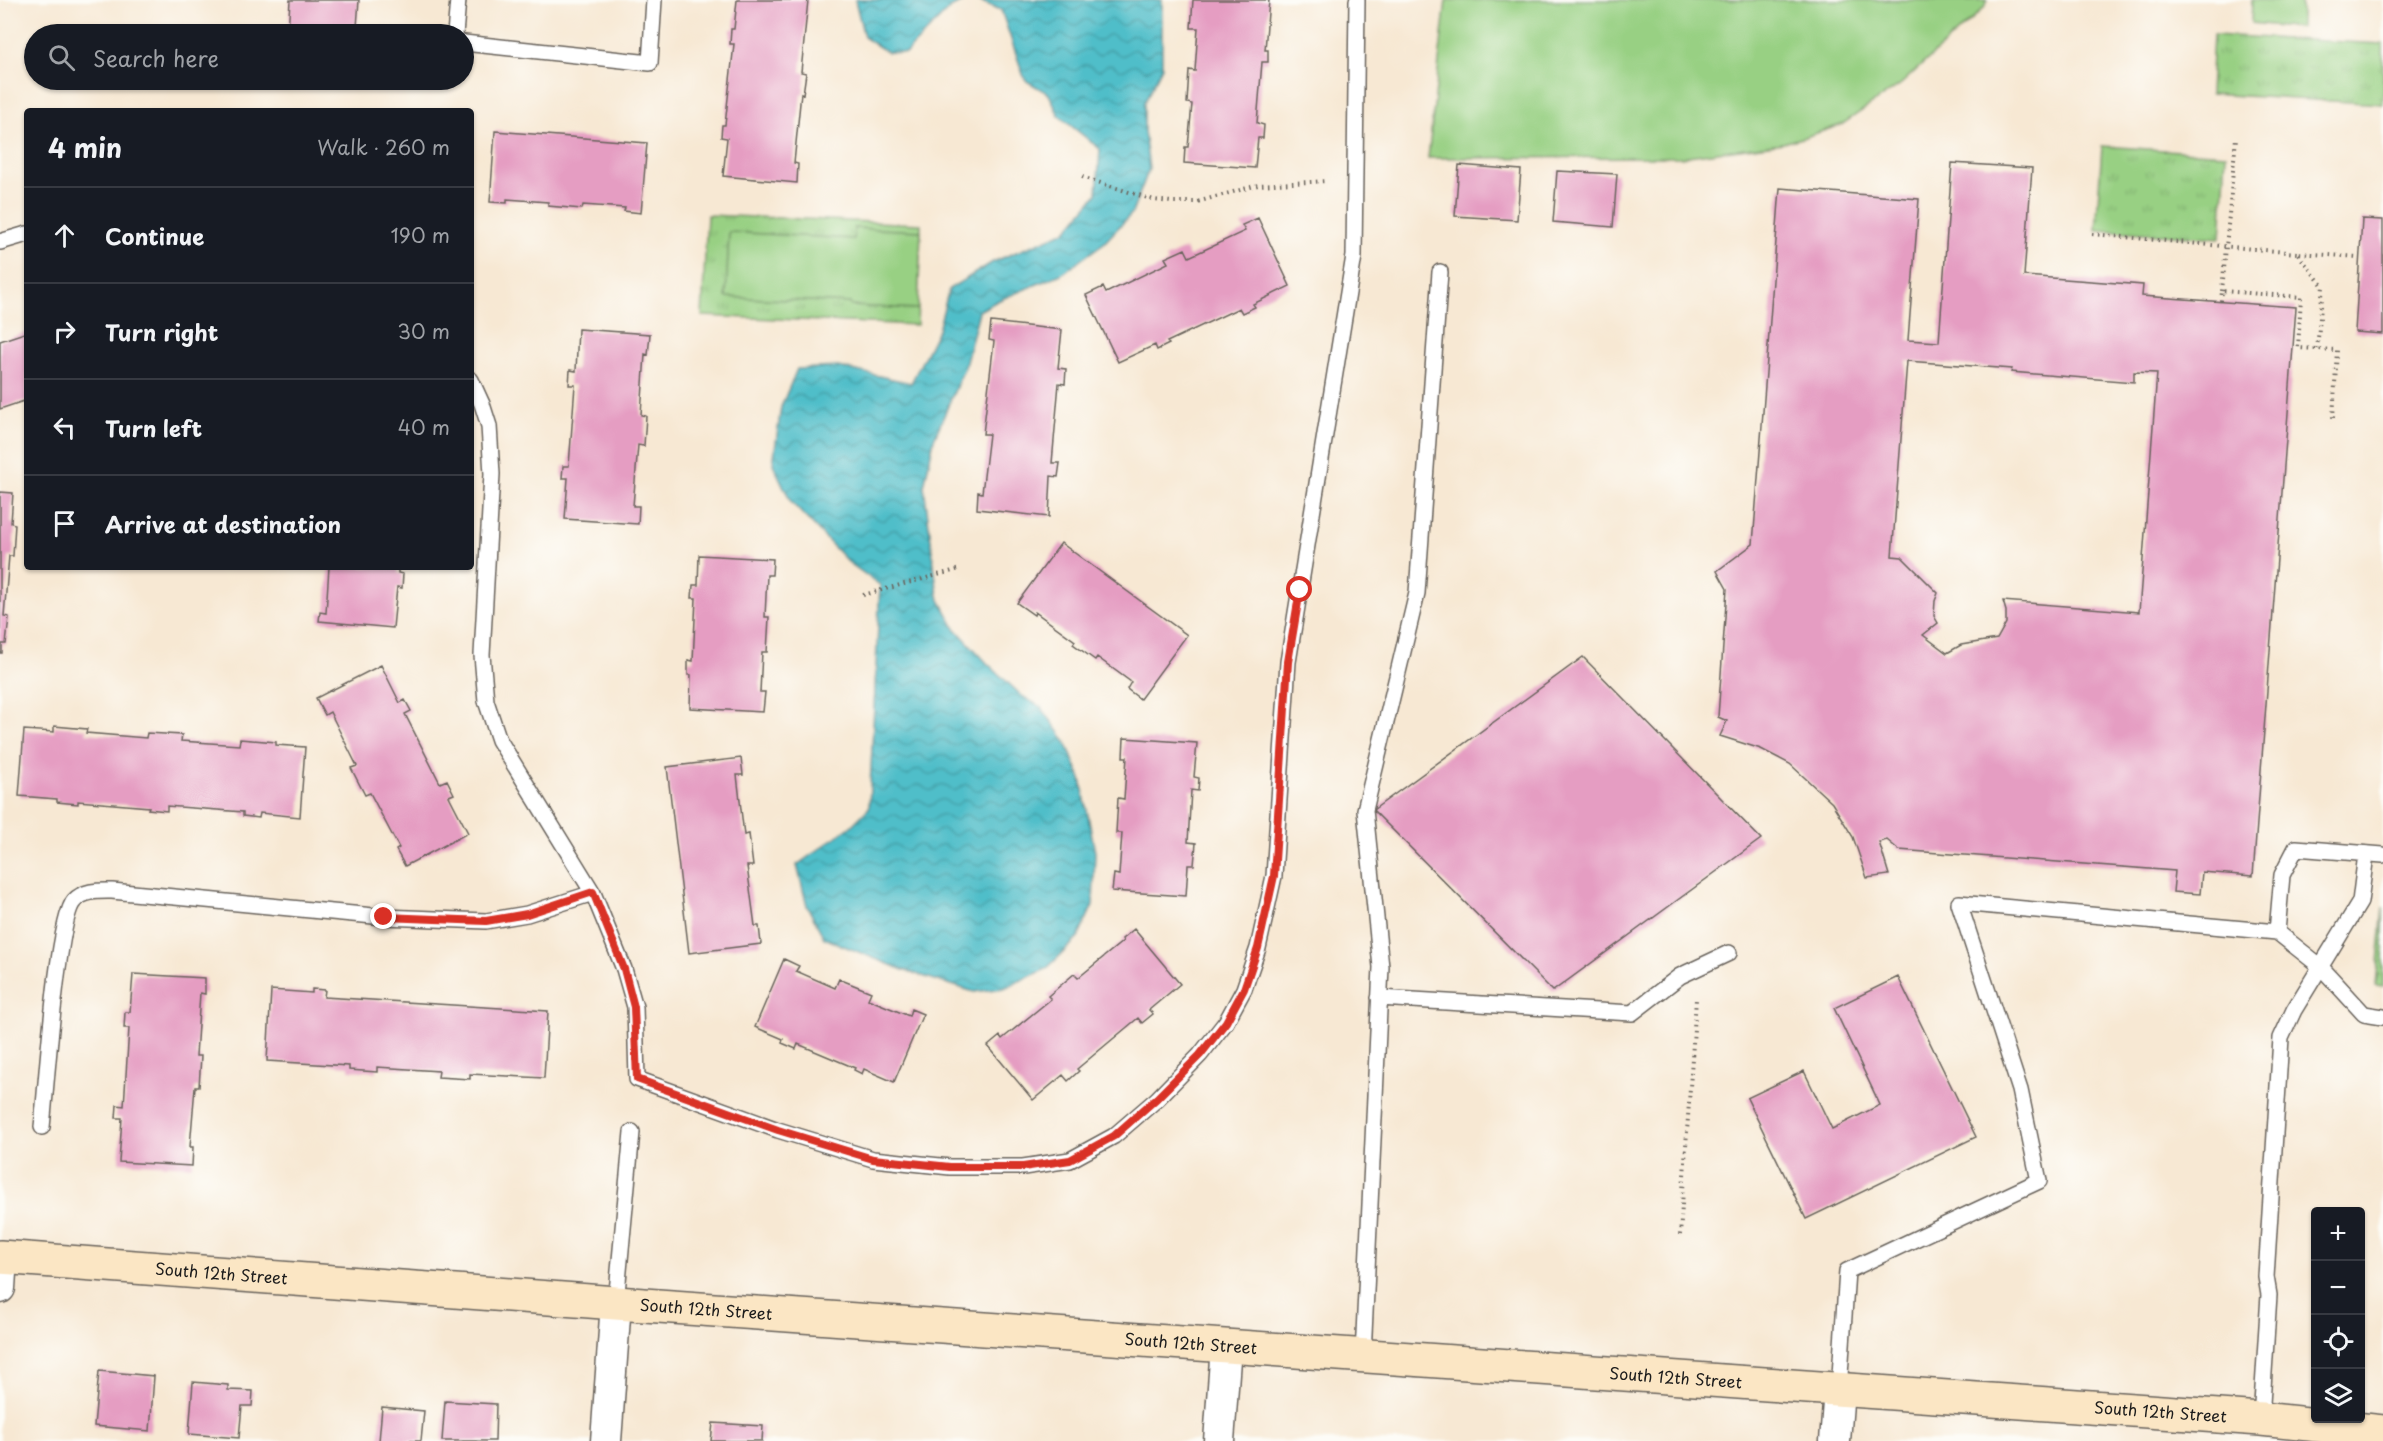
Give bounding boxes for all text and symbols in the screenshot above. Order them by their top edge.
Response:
search box [24,24,474,90]
icon: search [45,41,78,74]
text: Search here [93,41,219,74]
text: 4 min [48,128,122,167]
text: Walk · 260 m [317,132,450,162]
icon: ahead [48,219,81,252]
text: Continue [105,219,204,252]
text: 190 m [391,220,450,250]
icon: right [48,315,81,348]
text: Turn right [105,315,218,348]
text: 30 m [397,316,450,346]
icon: left [48,411,81,444]
text: Turn left [105,411,202,444]
text: 40 m [398,412,450,442]
icon: arrive [48,507,81,540]
text: Arrive at destination [105,507,341,540]
route start [1286,576,1312,602]
route end [370,903,396,929]
map controls [2311,1207,2365,1423]
button: + [2311,1207,2365,1261]
street label: South 12th Street [154,1256,289,1289]
button: − [2311,1261,2365,1315]
street label: South 12th Street [639,1292,773,1325]
button: locate [2311,1315,2365,1369]
street label: South 12th Street [1124,1326,1258,1359]
street label: South 12th Street [1609,1360,1743,1393]
button: layers [2311,1369,2365,1423]
street label: South 12th Street [2093,1394,2228,1428]

